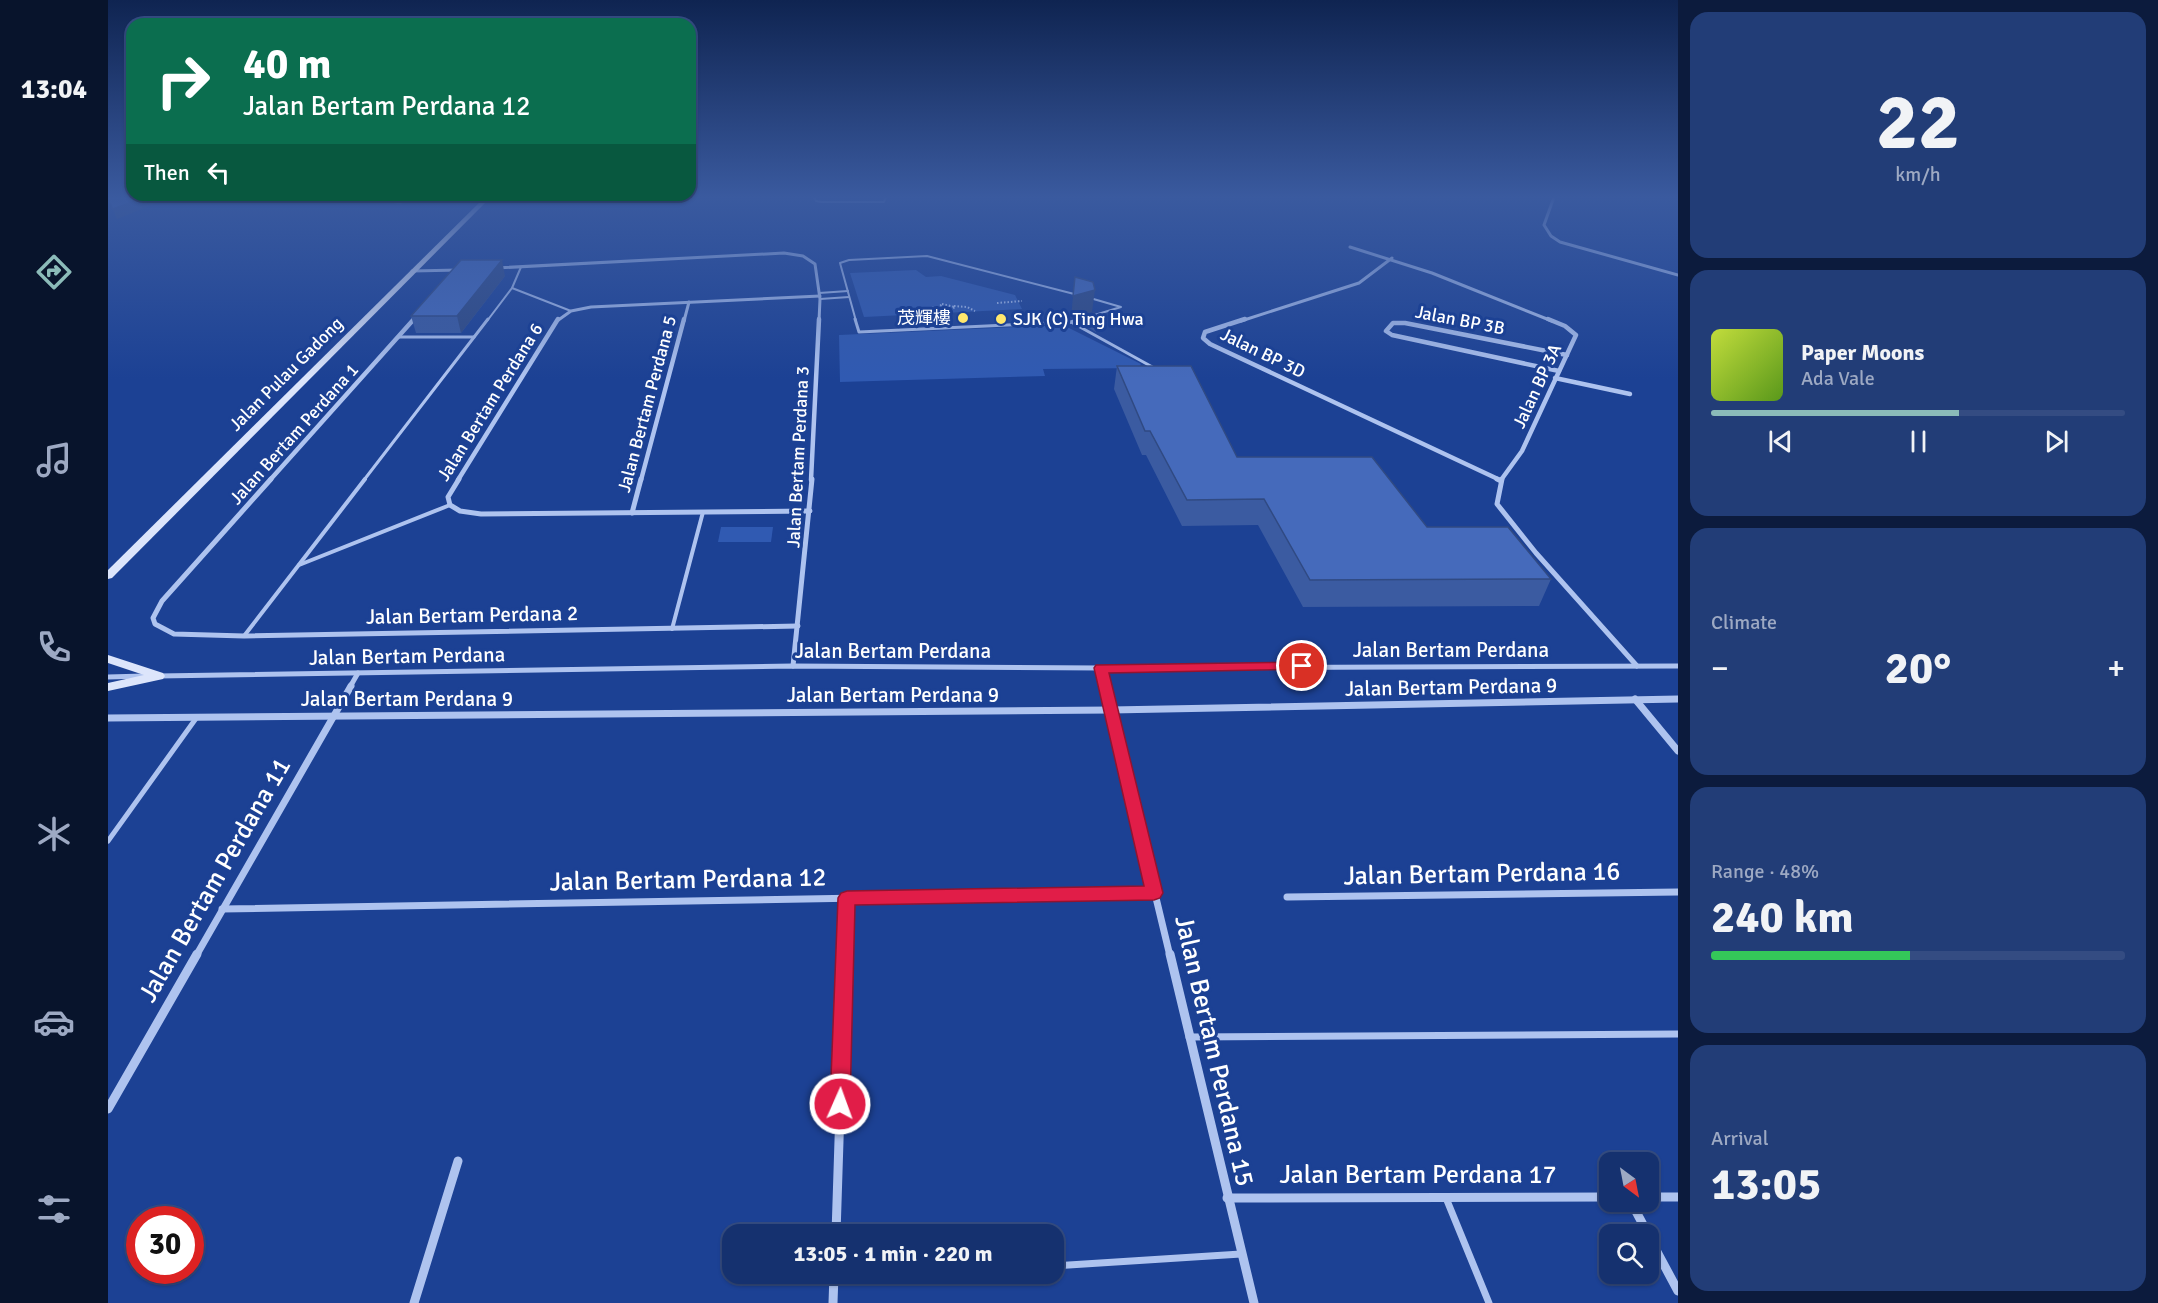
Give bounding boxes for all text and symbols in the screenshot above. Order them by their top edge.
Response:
text: 40 m [243,39,332,90]
icon: right [144,42,222,120]
text: 13:04 [21,73,87,106]
text: 22 [1876,75,1960,171]
text: Jalan Bertam Perdana 12 [243,90,531,123]
icon: left [202,156,235,189]
text: Then [144,159,190,186]
text: km/h [1895,162,1941,187]
icon: directions [33,251,75,293]
street label: Jalan BP 3B [1413,301,1507,339]
place label: 茂輝樓 [897,307,951,329]
place label: SJK (C) Ting Hwa [1013,308,1144,330]
marker: 茂輝樓 [956,311,970,325]
marker: SJK (C) Ting Hwa [994,312,1008,326]
street label: Jalan Pulau Gadong [225,313,347,435]
street label: Jalan Bertam Perdana 5 [613,313,681,495]
street label: Jalan Bertam Perdana 6 [432,319,548,485]
street label: Jalan BP 3D [1217,323,1309,383]
text: Paper Moons [1801,339,1924,366]
street label: Jalan BP 3A [1508,340,1566,432]
street label: Jalan Bertam Perdana 1 [225,359,363,509]
street label: Jalan Bertam Perdana 3 [782,366,814,548]
text: Ada Vale [1801,366,1875,391]
icon: previous [1764,425,1797,458]
icon: pause [1902,425,1935,458]
icon: next [2040,425,2073,458]
icon: music [33,439,75,481]
street label: Jalan Bertam Perdana 2 [366,600,578,630]
text: Climate [1711,610,1777,635]
icon: phone [33,626,75,668]
street label: Jalan Bertam Perdana [1353,637,1549,663]
street label: Jalan Bertam Perdana [795,638,991,664]
pin [1276,640,1327,691]
street label: Jalan Bertam Perdana [309,641,505,671]
text: 20° [1885,641,1951,696]
text: − [1711,648,1729,689]
text: + [2107,648,2125,689]
icon: arrive [1285,649,1318,682]
street label: Jalan Bertam Perdana 9 [1345,672,1557,702]
street label: Jalan Bertam Perdana 9 [787,682,999,708]
street label: Jalan Bertam Perdana 9 [301,686,513,712]
street label: Jalan Bertam Perdana 11 [132,752,298,1008]
icon: climate [33,813,75,855]
street label: Jalan Bertam Perdana 16 [1343,856,1621,892]
text: Range · 48% [1711,859,1819,884]
street label: Jalan Bertam Perdana 12 [549,862,827,898]
text: 240 km [1711,890,1854,945]
street label: Jalan Bertam Perdana 15 [1167,912,1261,1190]
icon: car [33,1001,75,1043]
position arrow [808,1072,872,1136]
text: Arrival [1711,1126,1769,1151]
north arrow [1599,1152,1659,1212]
map controls [1599,1152,1659,1284]
text: 13:05 [1711,1157,1821,1212]
street label: Jalan Bertam Perdana 17 [1280,1159,1557,1191]
icon: filters [33,1188,75,1230]
speed limit sign: 30 [126,1206,204,1284]
button: search [1599,1224,1659,1284]
text: 13:05 · 1 min · 220 m [793,1240,993,1267]

